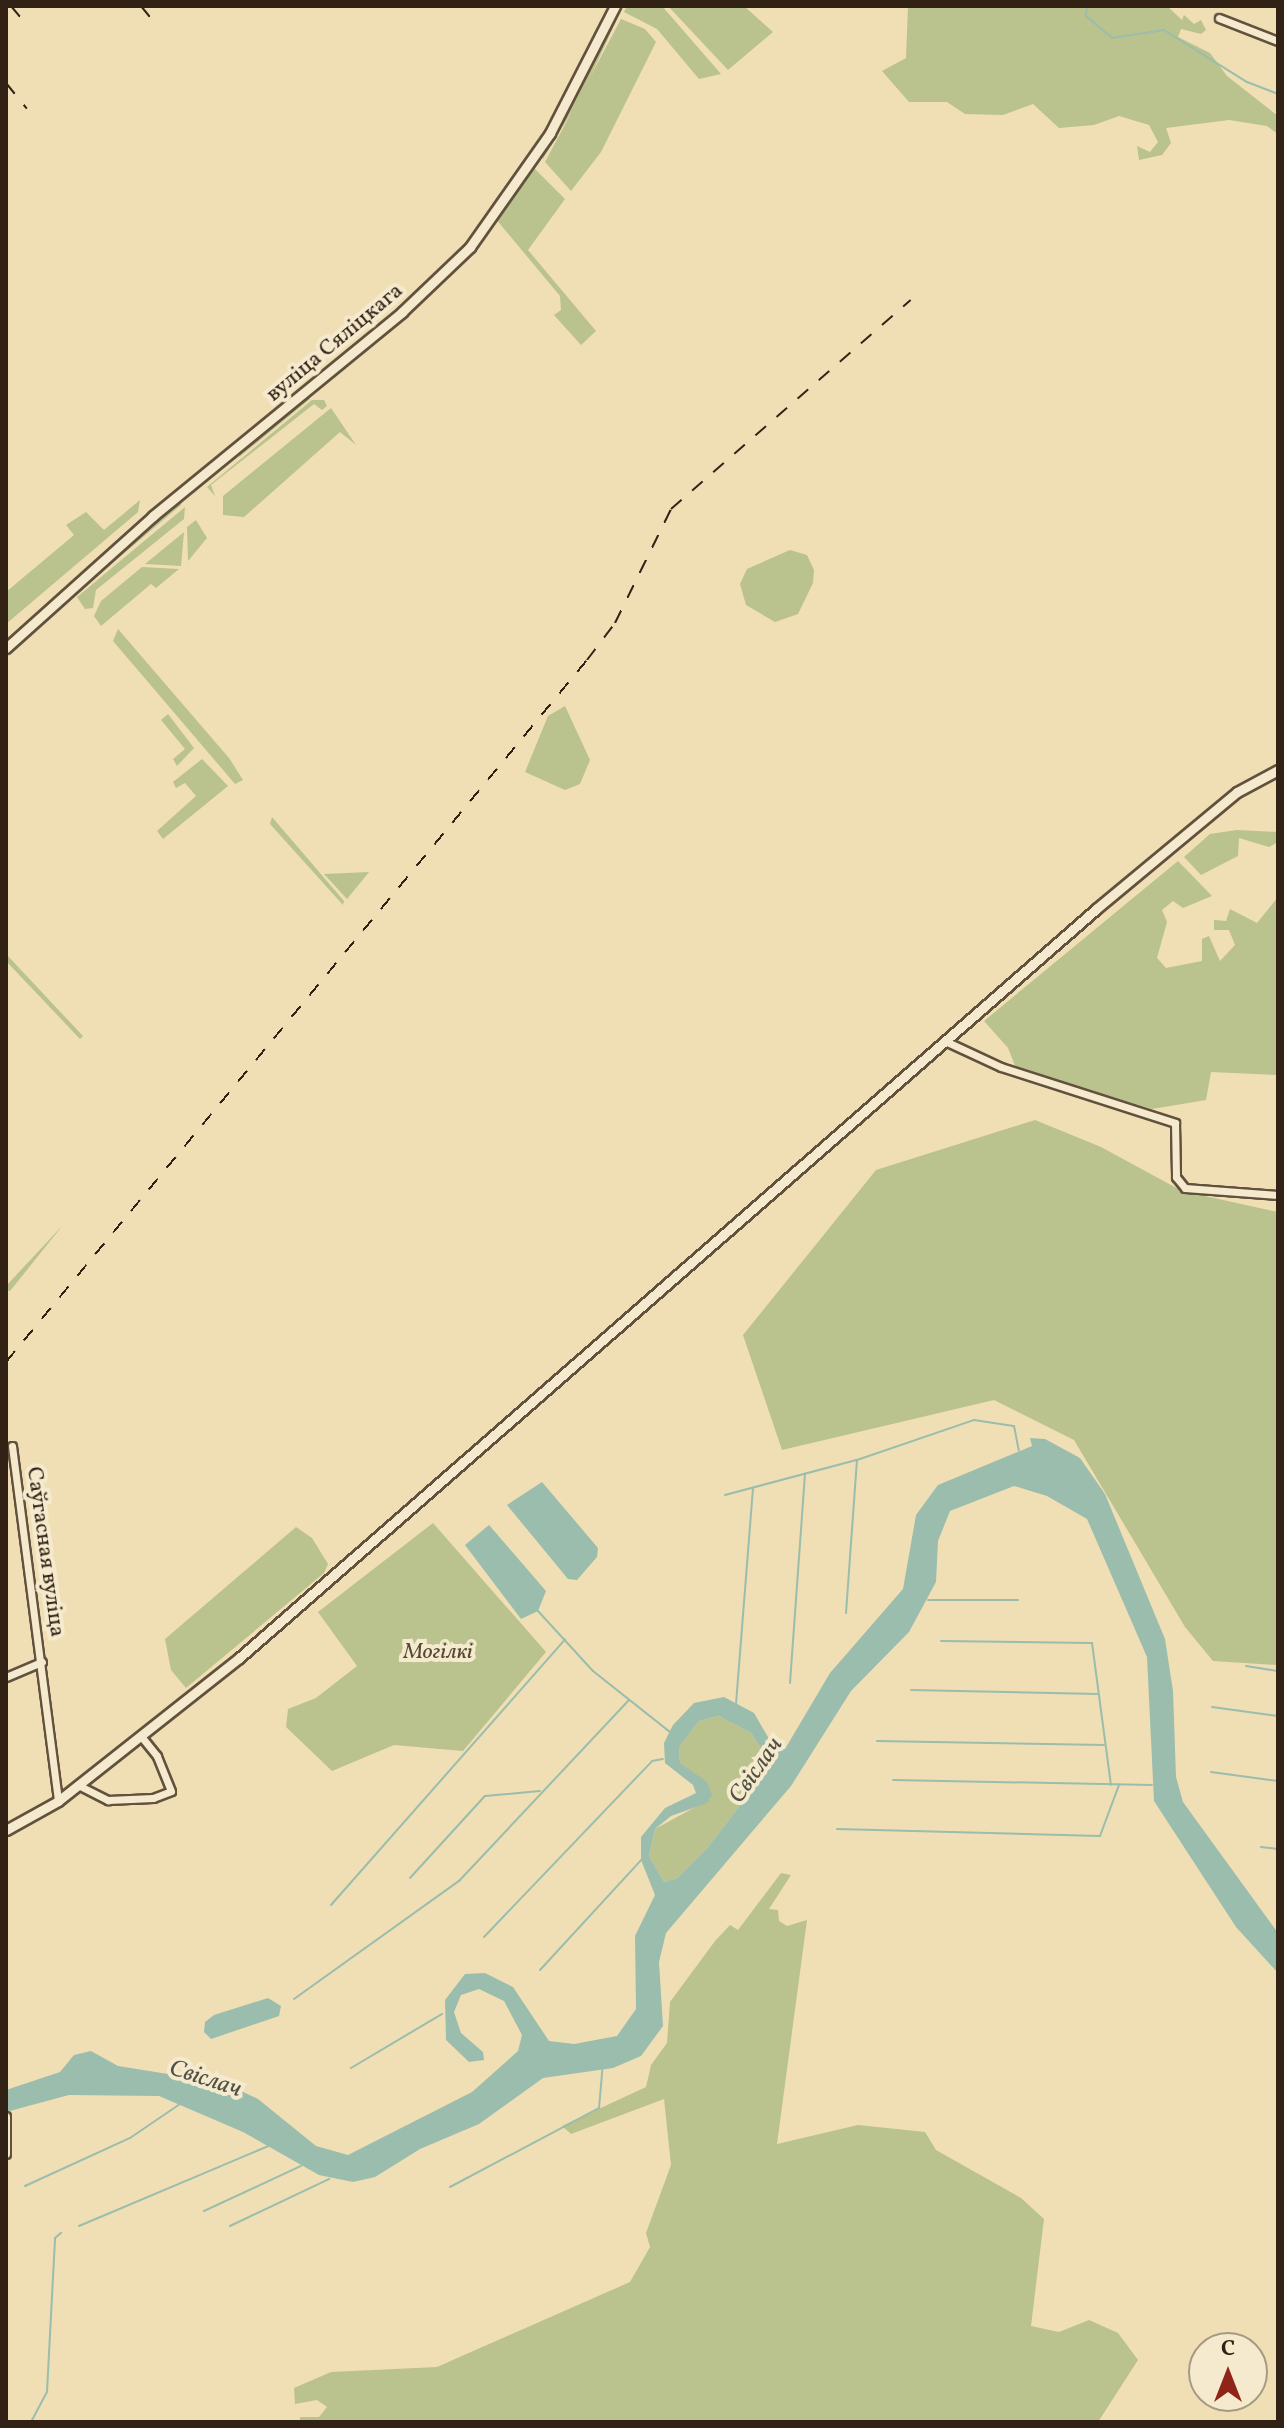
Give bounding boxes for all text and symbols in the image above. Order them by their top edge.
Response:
street label: вуліца Сяліцкага [261,278,409,408]
street label: Саўгасная вуліца [20,1465,70,1639]
park label: Могілкі [404,1640,472,1666]
water label: Свіслач [724,1732,790,1810]
water label: Свіслач [165,2055,245,2105]
north arrow [1188,2332,1268,2412]
text: С [1221,2334,1235,2365]

